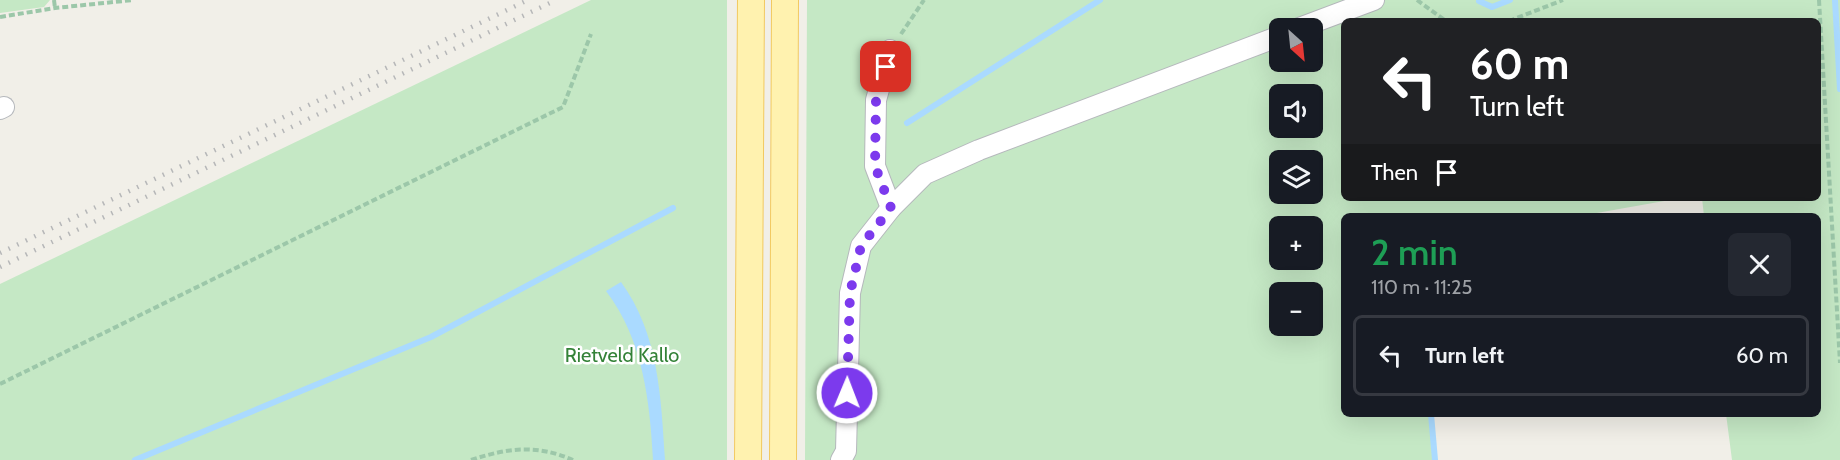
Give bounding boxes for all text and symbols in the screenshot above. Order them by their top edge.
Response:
north arrow [1269,18,1323,72]
map controls [1269,18,1323,336]
text: 60 m [1470,38,1569,90]
pin [860,41,911,92]
icon: left [1371,42,1449,120]
icon: arrive [869,50,902,83]
button: sound [1269,84,1323,138]
text: Turn left [1470,90,1564,123]
button: layers [1269,150,1323,204]
icon: arrive [1430,156,1463,189]
text: Then [1371,159,1418,186]
button: + [1269,216,1323,270]
text: 2 min [1371,230,1458,274]
button: close [1728,233,1791,296]
text: 110 m · 11:25 [1371,275,1472,299]
button: − [1269,282,1323,336]
icon: left [1374,339,1407,372]
text: Turn left [1425,342,1504,369]
text: 60 m [1736,342,1788,369]
park label: Rietveld Kallo [565,343,679,367]
position arrow [815,361,879,425]

